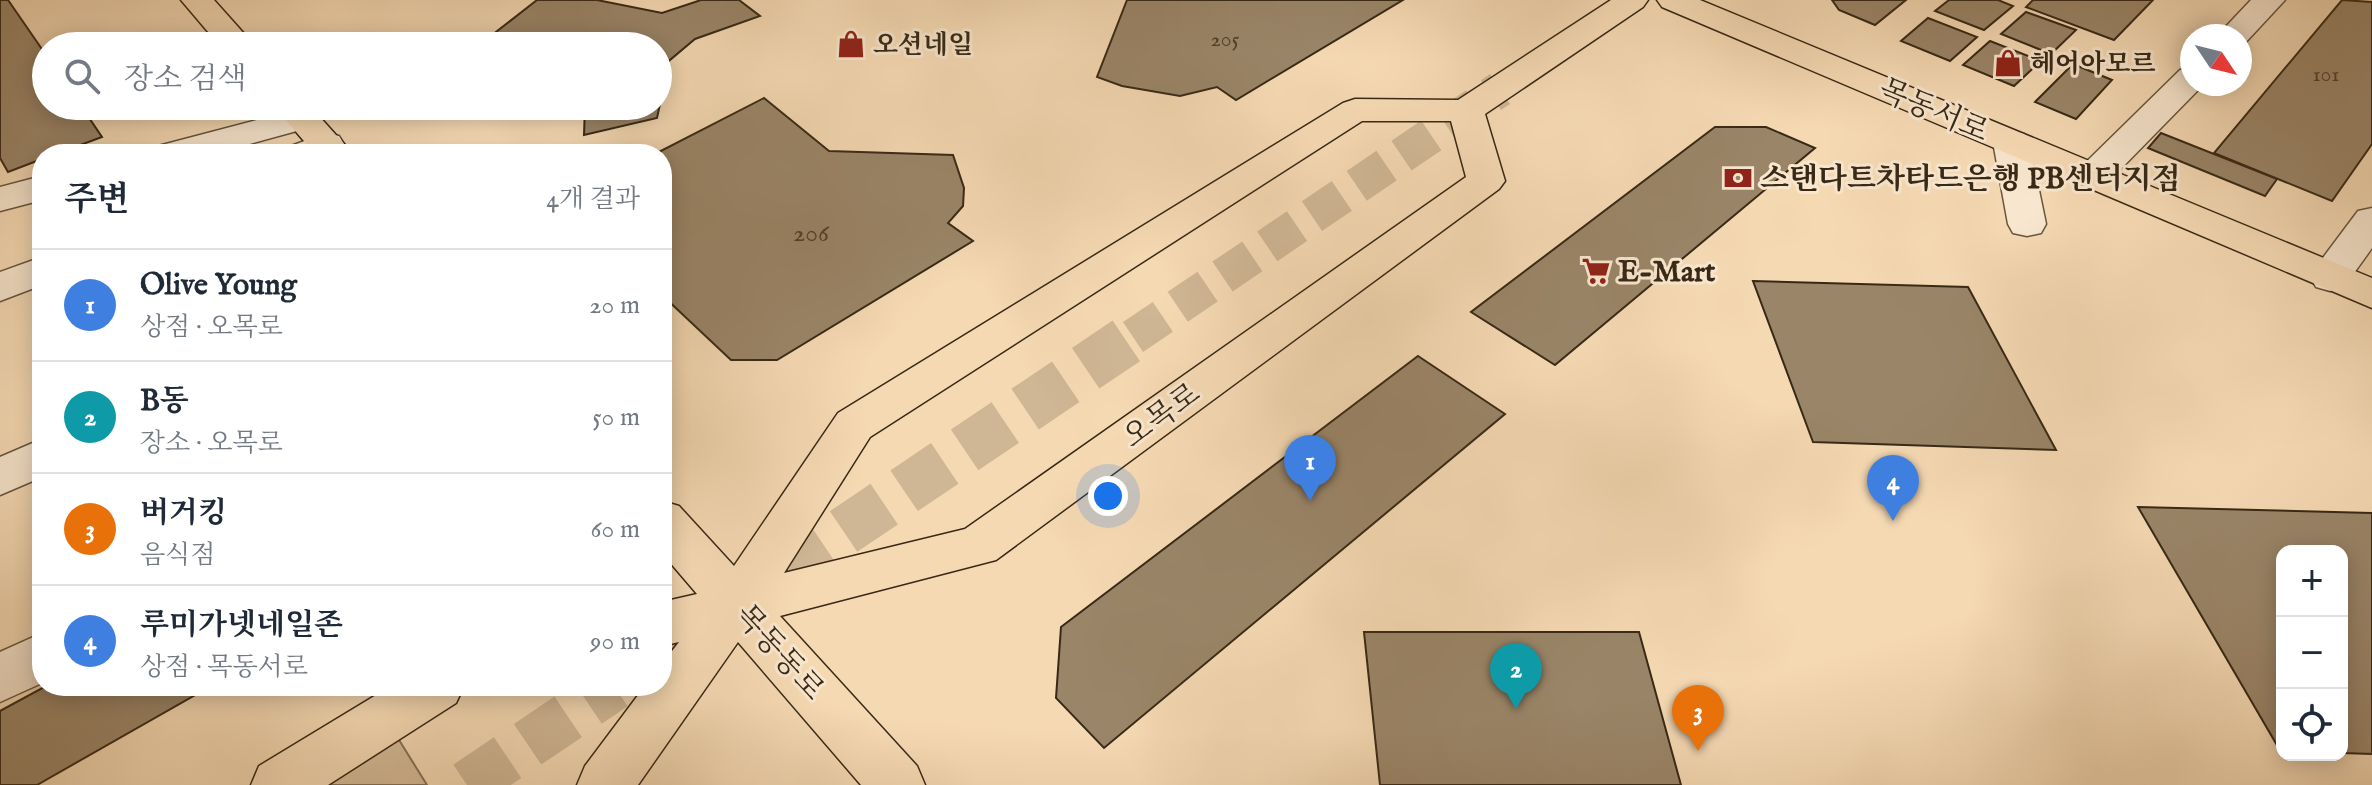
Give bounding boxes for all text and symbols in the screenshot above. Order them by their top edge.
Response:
north arrow [2180,24,2252,96]
house number: 205 [1210,26,1240,54]
shop icon: 오션네일 [836,29,866,59]
place label: 오션네일 [873,29,973,62]
search box [32,32,672,120]
shop icon: 헤어아모르 [1993,48,2023,78]
place label: 헤어아모르 [2030,48,2156,81]
icon: search [60,54,104,98]
text: 장소 검색 [124,61,246,99]
house number: 101 [2313,61,2339,89]
street label: 목동서로 [1872,72,1994,152]
place label: 스탠다트차타드은행 PB센터지점 [1760,161,2180,199]
bank icon: 스탠다트차타드은행 PB센터지점 [1723,163,1753,193]
text: 주변 [64,179,130,222]
text: 4개 결과 [546,183,640,216]
house number: 206 [793,217,830,250]
place label: E-Mart [1618,254,1716,292]
supermarket icon: E-Mart [1581,256,1611,286]
text: Olive Young [140,267,297,305]
text: 1 [85,289,95,322]
text: 20 m [589,289,640,322]
text: 상점 · 오목로 [140,311,283,344]
street label: 오목로 [1116,376,1209,458]
text: B동 [140,383,189,421]
text: 2 [84,401,96,434]
text: 50 m [592,401,640,434]
text: 장소 · 오목로 [140,427,283,460]
pin: 1 [1284,435,1336,501]
pin: 4 [1867,455,1919,521]
your location [1088,476,1128,516]
text: 버거킹 [140,495,227,533]
text: 3 [85,513,95,546]
text: 60 m [591,513,640,546]
text: 음식점 [140,539,215,572]
map controls [2276,545,2348,761]
button: + [2276,545,2348,617]
street label: 목동동로 [726,598,831,709]
text: 루미가넷네일존 [140,607,343,645]
button: − [2276,617,2348,689]
text: 4 [84,625,96,658]
text: 90 m [590,625,640,658]
pin: 2 [1490,643,1542,709]
text: 상점 · 목동서로 [140,651,308,684]
pin: 3 [1672,685,1724,751]
button: locate [2276,689,2348,761]

